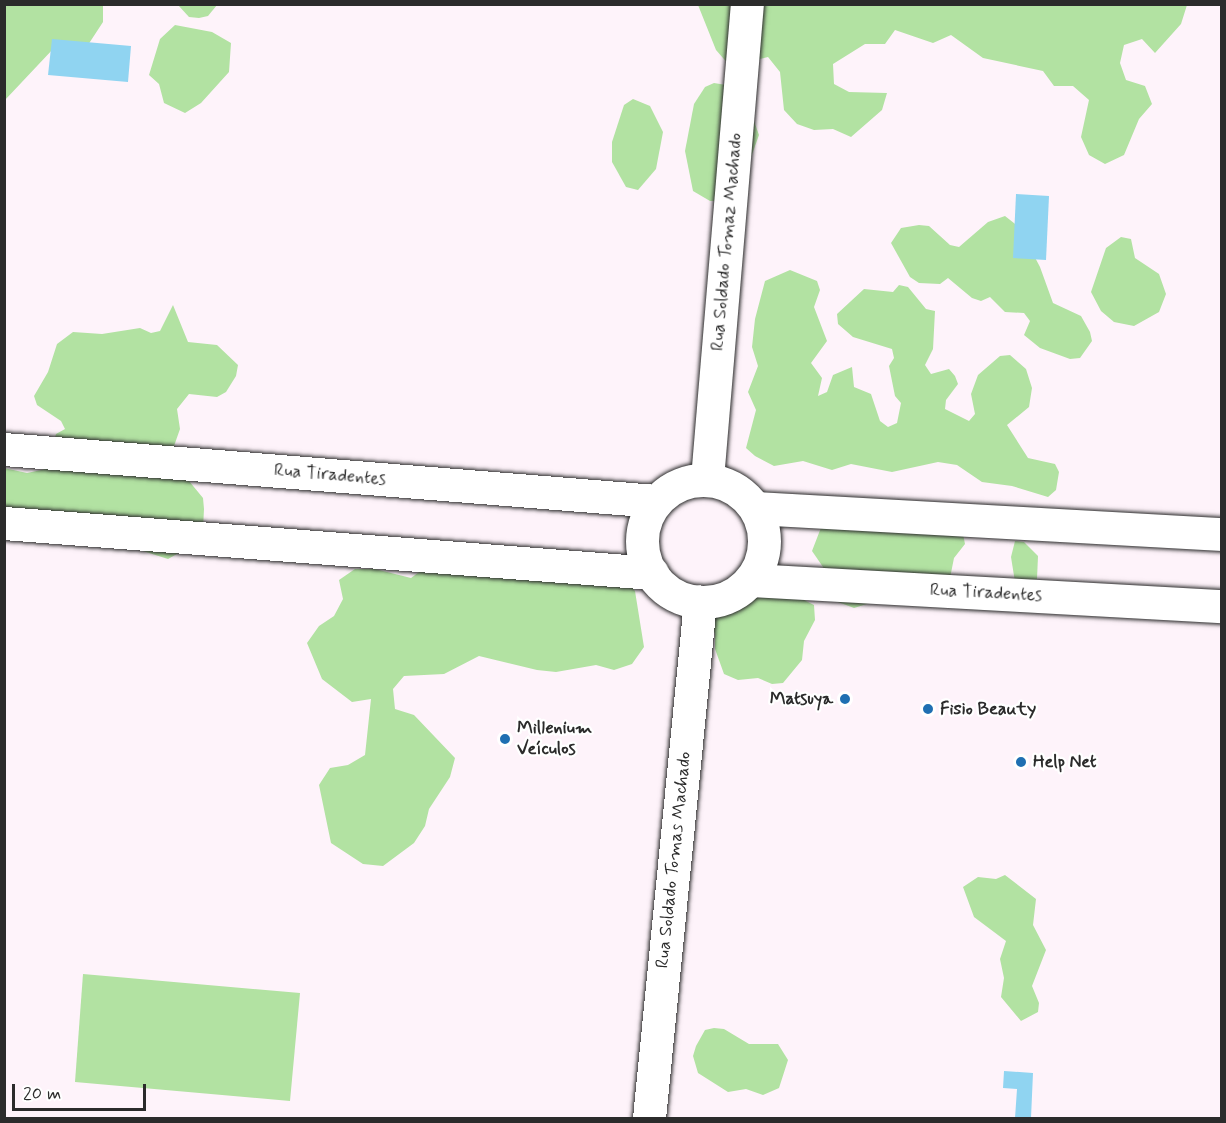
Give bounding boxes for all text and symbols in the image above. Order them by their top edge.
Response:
street label: Rua Soldado Tomaz Machado [707,133,747,351]
street label: Rua Tiradentes [274,459,386,491]
street label: Rua Tiradentes [931,579,1041,607]
place label: Matsuya [770,688,833,710]
marker: Matsuya [838,692,852,706]
place label: Fisio Beauty [940,698,1036,720]
marker: Fisio Beauty [921,702,935,716]
place label: Millenium Veículos [517,718,592,760]
marker: Millenium Veículos [498,732,512,746]
place label: Help Net [1033,751,1096,773]
street label: Rua Soldado Tomas Machado [652,752,696,968]
marker: Help Net [1014,755,1028,769]
scale bar [15,1072,148,1110]
text: 20 m [23,1082,61,1106]

